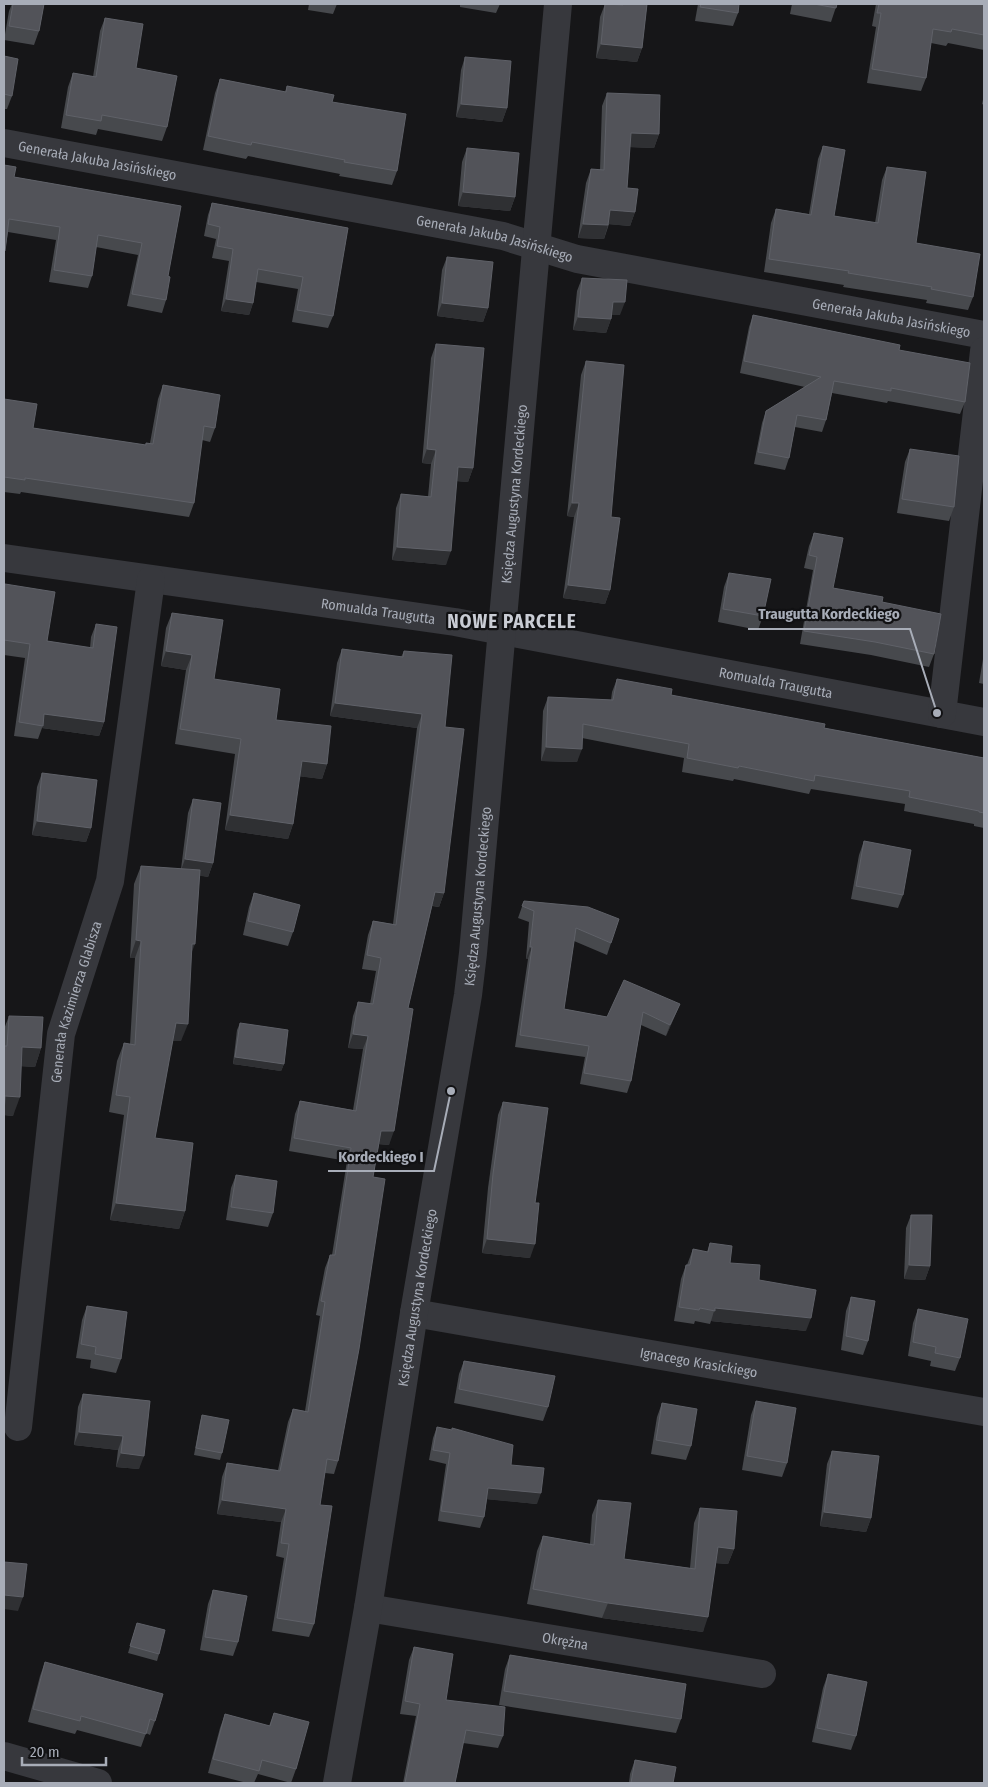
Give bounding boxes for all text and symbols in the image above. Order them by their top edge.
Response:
street label: Generała Jakuba Jasińskiego [17,138,178,184]
street label: Generała Jakuba Jasińskiego [415,212,575,266]
street label: Generała Jakuba Jasińskiego [811,295,972,341]
street label: Księdza Augustyna Kordeckiego [498,404,531,584]
street label: Romualda Traugutta [320,595,437,628]
callout: Traugutta Kordeckiego [748,599,910,629]
text: Traugutta Kordeckiego [758,605,900,623]
district label: NOWE PARCELE [447,610,577,633]
street label: Romualda Traugutta [717,664,834,702]
street label: Księdza Augustyna Kordeckiego [461,806,495,987]
street label: Generała Kazimierza Glabisza [48,919,106,1084]
callout: Kordeckiego I [328,1141,434,1171]
text: Kordeckiego I [338,1148,424,1166]
street label: Księdza Augustyna Kordeckiego [395,1207,441,1388]
street label: Ignacego Krasickiego [639,1344,759,1382]
street label: Okrężna [541,1629,590,1654]
scale bar [22,1734,106,1766]
text: 20 m [30,1743,60,1761]

